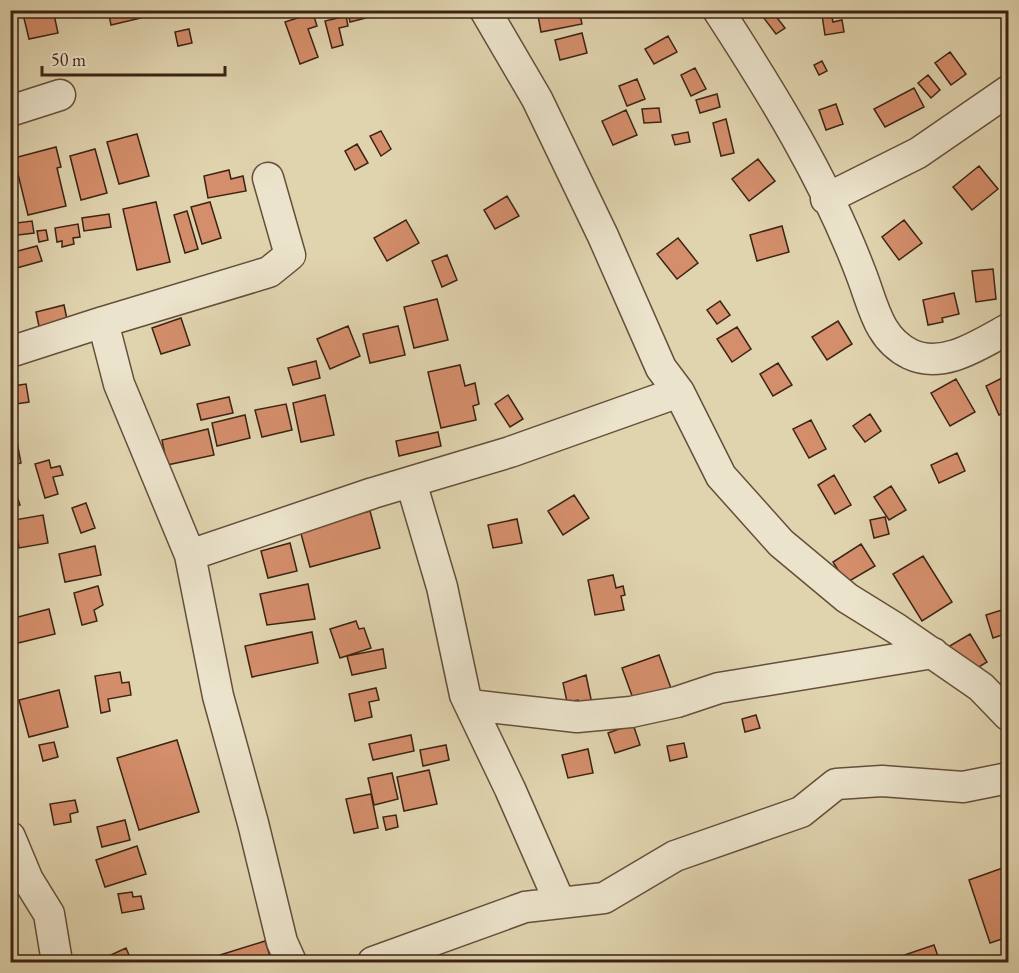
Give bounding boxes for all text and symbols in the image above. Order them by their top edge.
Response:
scale bar [42,39,225,77]
text: 50 m [51,48,86,71]

